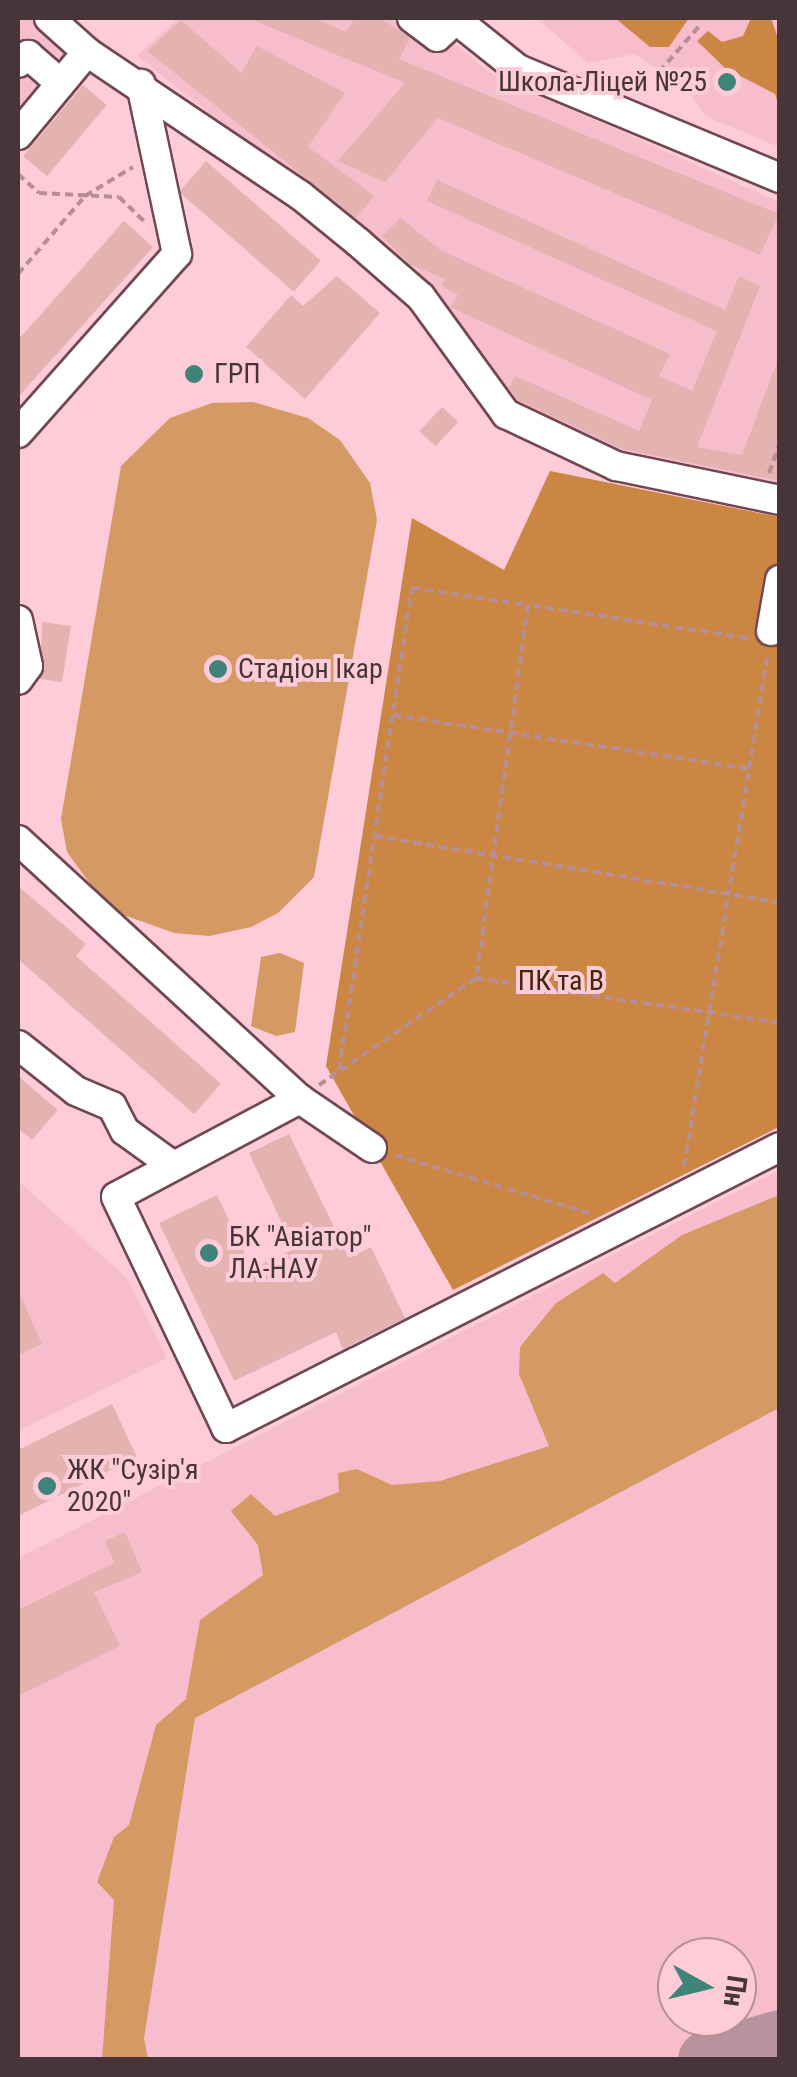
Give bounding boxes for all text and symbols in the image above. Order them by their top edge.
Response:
place label: Школа-Ліцей №25 [498,65,707,99]
marker: Школа-Ліцей №25 [716,71,738,93]
place label: ГРП [214,357,261,391]
marker: ГРП [183,363,205,385]
place label: Стадіон Ікар [238,652,383,686]
marker: Стадіон Ікар [207,658,229,680]
park label: ПК та В [518,964,604,998]
place label: БК "Авіатор" ЛА-НАУ [229,1220,371,1286]
marker: БК "Авіатор" ЛА-НАУ [198,1242,220,1264]
place label: ЖК "Сузір'я 2020" [67,1453,199,1519]
marker: ЖК "Сузір'я 2020" [36,1475,58,1497]
north arrow [657,1937,757,2037]
text: Пн [717,1973,754,2009]

